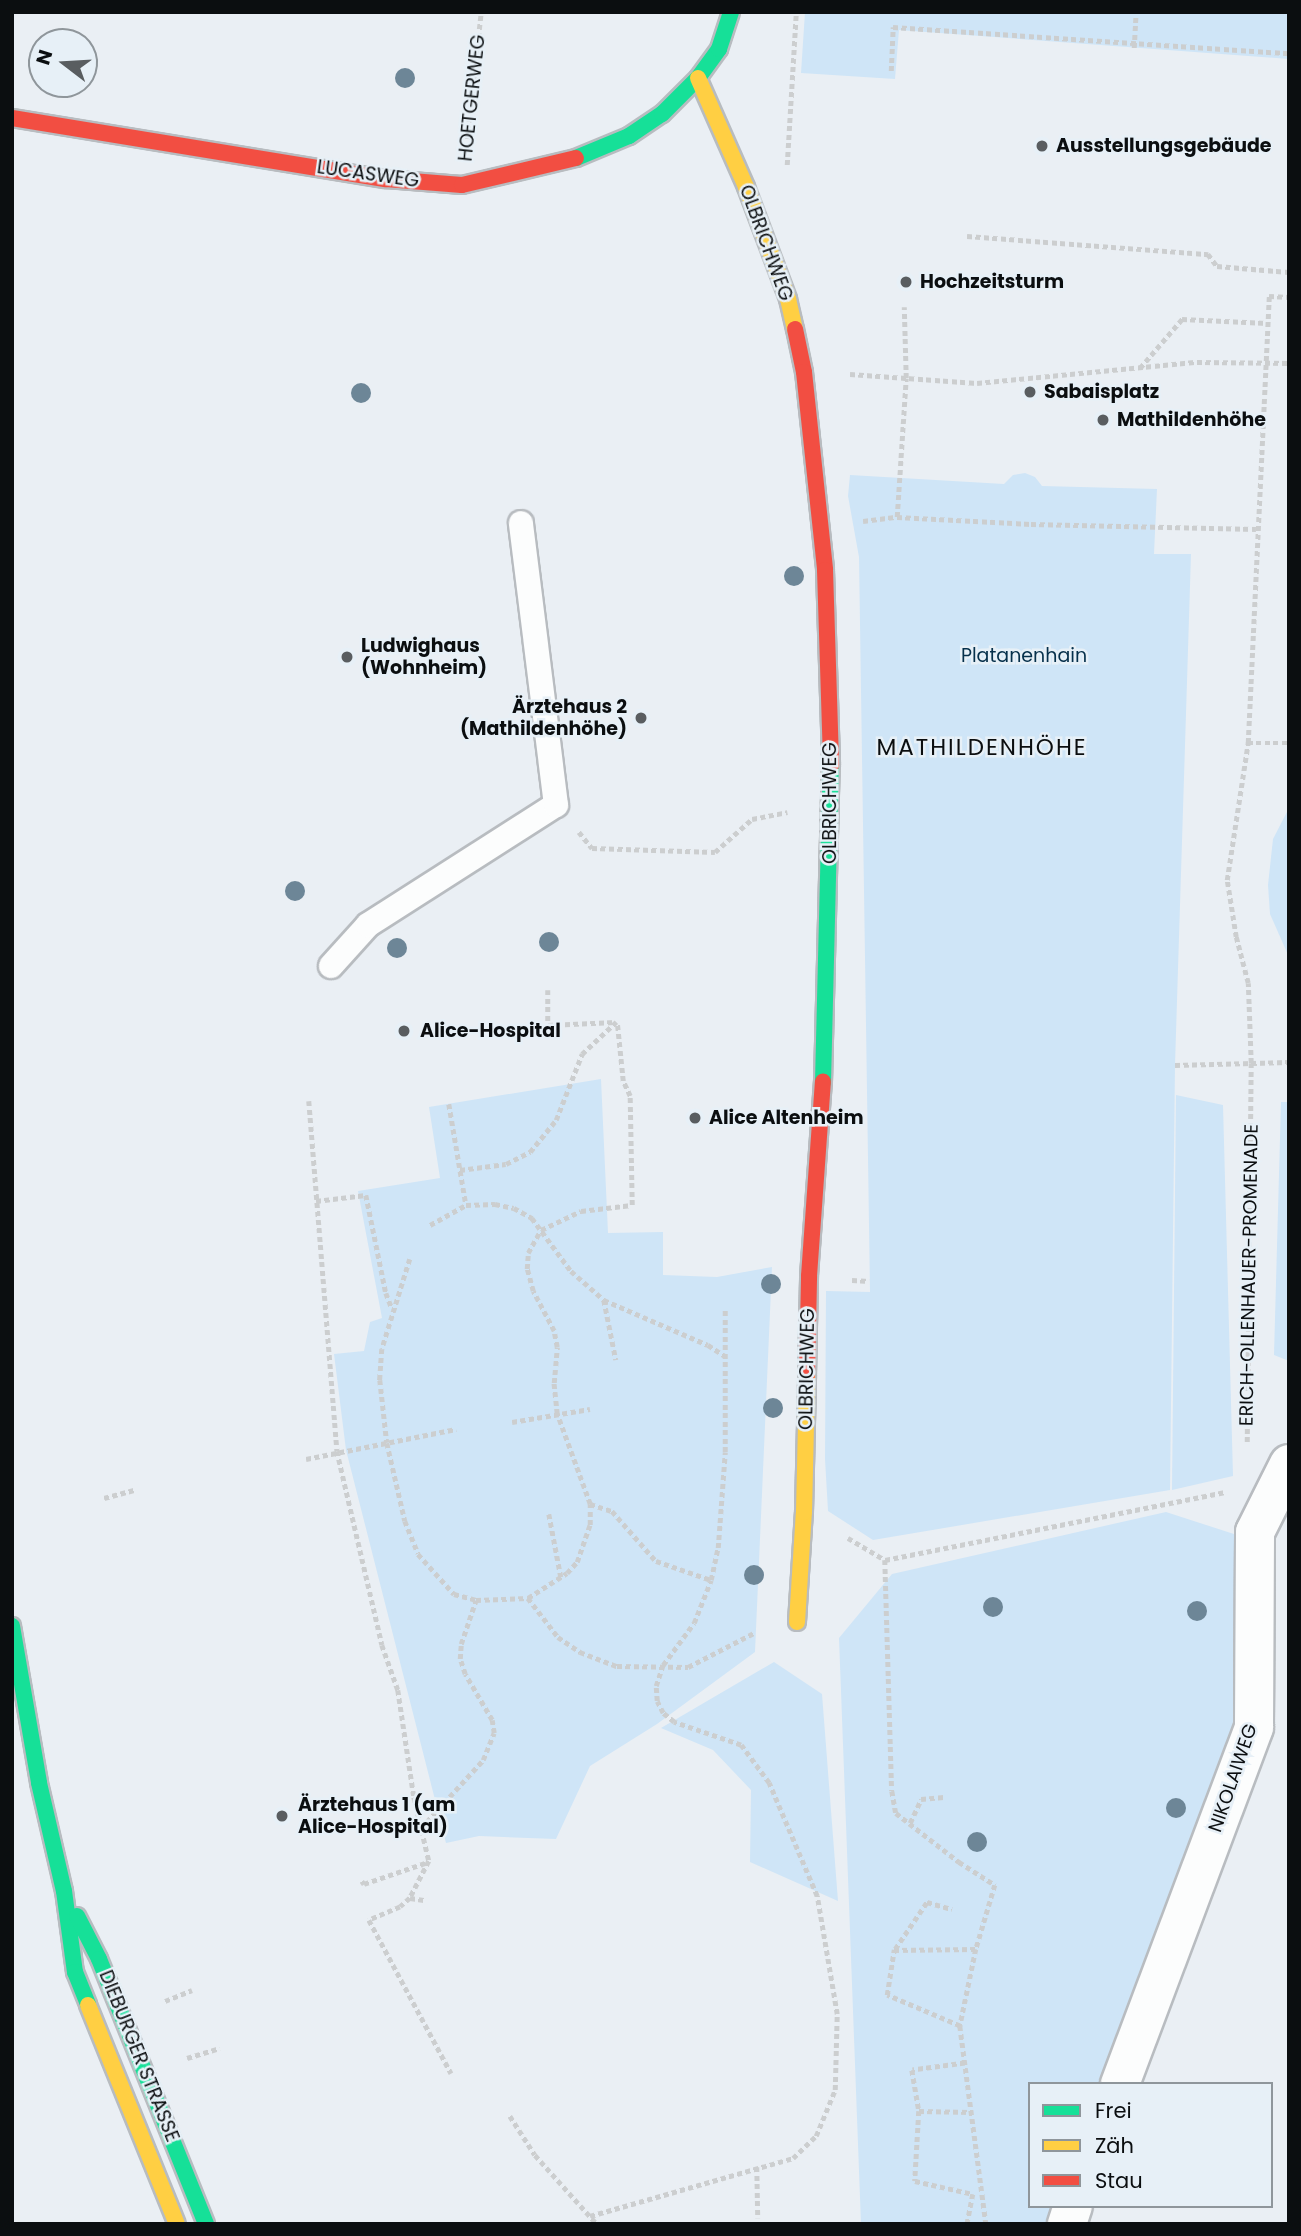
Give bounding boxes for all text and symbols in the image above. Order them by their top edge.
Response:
north arrow [28,28,98,98]
street label: HOETGERWEG [454,34,490,162]
text: N [29,47,59,68]
place label: Ausstellungsgebäude [1056,135,1272,157]
marker: Ausstellungsgebäude [1034,138,1050,154]
street label: LUCASWEG [316,156,420,192]
street label: OLBRICHWEG [734,182,798,304]
place label: Hochzeitsturm [920,271,1064,293]
marker: Hochzeitsturm [898,274,914,290]
place label: Sabaisplatz [1044,381,1159,403]
marker: Sabaisplatz [1022,384,1038,400]
place label: Mathildenhöhe [1117,409,1266,431]
marker: Mathildenhöhe [1095,412,1111,428]
place label: Ludwighaus (Wohnheim) [361,635,487,679]
park label: Platanenhain [961,645,1087,667]
marker: Ludwighaus (Wohnheim) [339,649,355,665]
place label: Ärztehaus 2 (Mathildenhöhe) [460,696,627,740]
marker: Ärztehaus 2 (Mathildenhöhe) [633,710,649,726]
district label: MATHILDENHÖHE [878,733,1086,761]
street label: OLBRICHWEG [819,742,841,864]
place label: Alice-Hospital [420,1020,561,1042]
marker: Alice-Hospital [394,1021,414,1041]
place label: Alice Altenheim [709,1107,864,1129]
marker: Alice Altenheim [687,1110,703,1126]
street label: ERICH-OLLENHAUER-PROMENADE [1235,1124,1263,1426]
street label: OLBRICHWEG [795,1308,819,1430]
street label: NIKOLAIWEG [1204,1721,1262,1835]
place label: Ärztehaus 1 (am Alice-Hospital) [298,1794,455,1838]
marker: Ärztehaus 1 (am Alice-Hospital) [272,1806,292,1826]
street label: DIEBURGER STRASSE [94,1967,184,2145]
legend [1028,2082,1273,2208]
text: Frei [1095,2096,1132,2125]
text: Zäh [1095,2131,1134,2160]
text: Stau [1095,2166,1143,2195]

